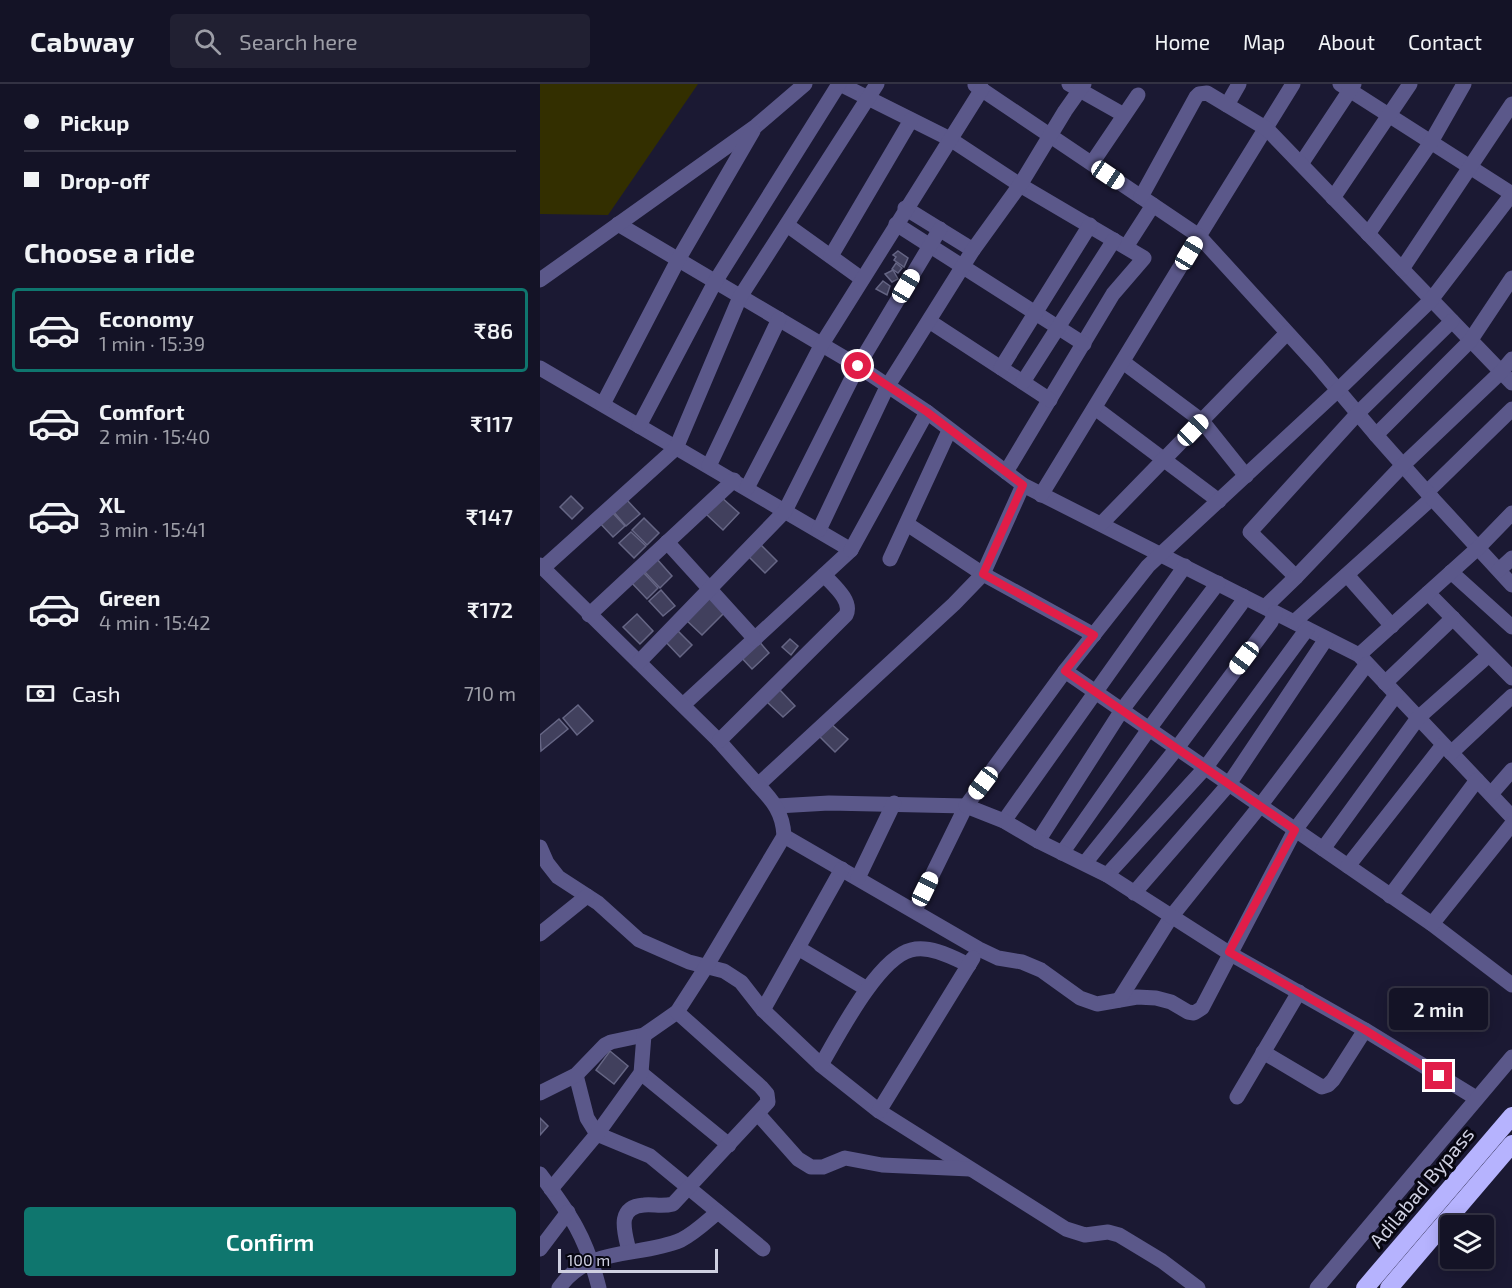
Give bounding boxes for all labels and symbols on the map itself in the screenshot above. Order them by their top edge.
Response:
car [1088,157,1128,193]
car [1172,233,1206,273]
car [889,266,923,306]
route start [844,352,871,379]
car [1174,411,1212,449]
car [1226,638,1262,678]
car [965,763,1001,803]
car [909,869,941,909]
callout: 2 min [1390,989,1488,1031]
route end [1425,1062,1452,1089]
street label: Adilabad Bypass [1364,1122,1478,1252]
scale bar [558,1246,718,1274]

